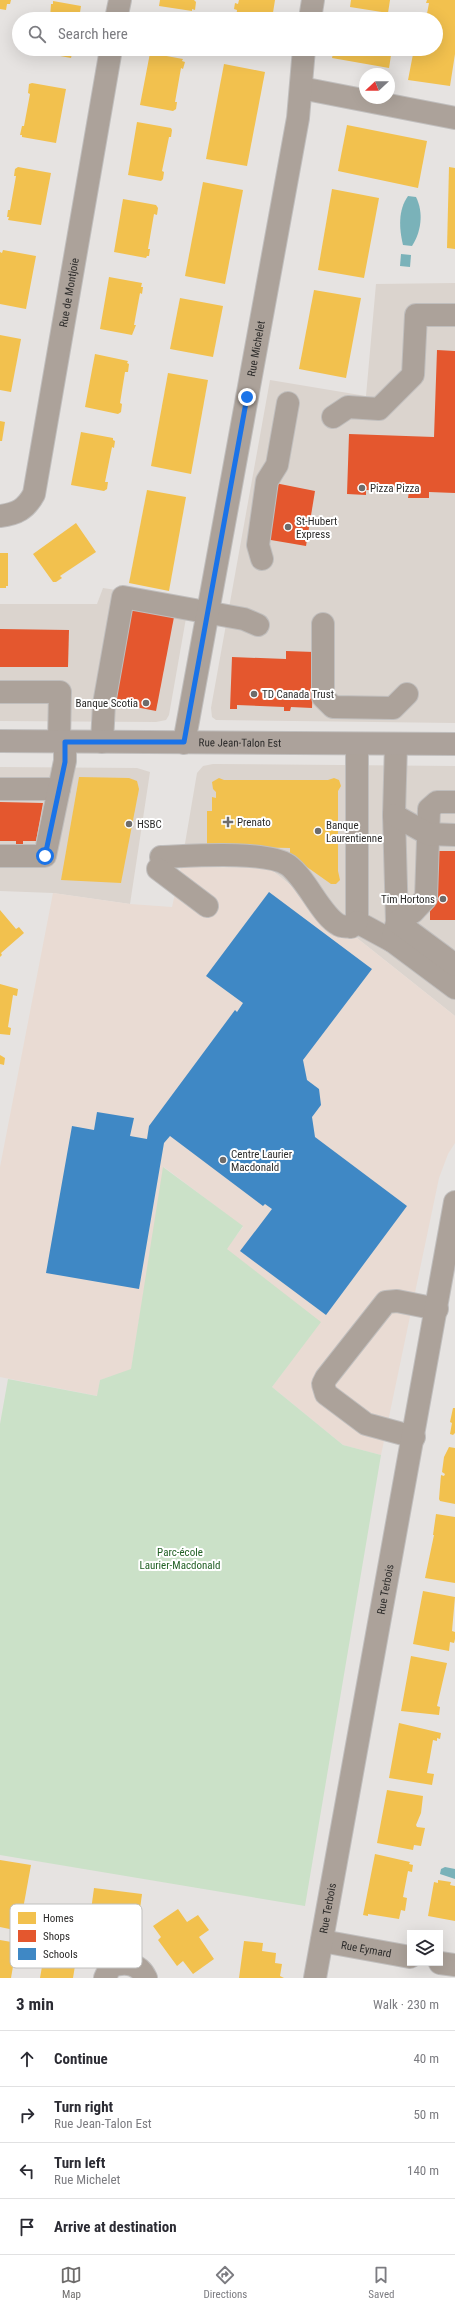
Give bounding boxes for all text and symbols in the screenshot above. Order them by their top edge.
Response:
search box [12,12,443,56]
icon: search [26,23,48,45]
text: Search here [58,25,128,43]
north arrow [359,68,395,104]
street label: Rue de Montjoie [56,257,81,328]
street label: Rue Michelet [245,320,267,377]
route end [238,388,256,406]
place label: Pizza Pizza [370,482,420,495]
marker: Pizza Pizza [357,483,367,493]
place label: St-Hubert Express [296,515,337,541]
marker: St-Hubert Express [283,522,293,532]
place label: TD Canada Trust [262,688,334,701]
marker: TD Canada Trust [249,689,259,699]
place label: Banque Scotia [76,697,138,710]
marker: Banque Scotia [141,698,151,708]
street label: Rue Jean-Talon Est [199,736,281,749]
marker: Prenato [222,816,234,828]
place label: Prenato [237,816,271,829]
place label: HSBC [137,818,162,831]
marker: HSBC [124,819,134,829]
place label: Banque Laurentienne [326,819,382,845]
marker: Banque Laurentienne [313,826,323,836]
route start [36,847,54,865]
place label: Tim Hortons [381,893,435,906]
marker: Tim Hortons [438,894,448,904]
place label: Centre Laurier Macdonald [231,1148,293,1174]
marker: Centre Laurier Macdonald [218,1155,228,1165]
park label: Parc-école Laurier-Macdonald [139,1546,221,1572]
street label: Rue Terbois [374,1563,396,1615]
street label: Rue Terbois [317,1882,339,1934]
legend [10,1904,142,1968]
text: Homes [43,1912,74,1925]
text: Shops [43,1930,70,1943]
map controls [407,1930,443,1966]
button: layers [407,1930,443,1966]
street label: Rue Eymard [340,1938,393,1960]
text: Schools [43,1948,78,1961]
text: 3 min [16,1994,54,2014]
text: Walk · 230 m [373,1997,439,2012]
icon: ahead [16,2048,38,2070]
text: Continue [54,2050,108,2068]
text: 40 m [413,2051,439,2066]
text: Turn right [54,2098,113,2116]
icon: right [16,2104,38,2126]
text: 50 m [413,2107,439,2122]
text: Rue Jean-Talon Est [54,2116,152,2131]
text: Turn left [54,2154,105,2172]
icon: left [16,2160,38,2182]
text: 140 m [407,2163,439,2178]
text: Rue Michelet [54,2172,120,2187]
icon: arrive [16,2216,38,2238]
text: Arrive at destination [54,2218,177,2236]
tab: Map [60,2264,82,2301]
tab: Directions [203,2264,247,2301]
tab: Saved [368,2264,395,2301]

